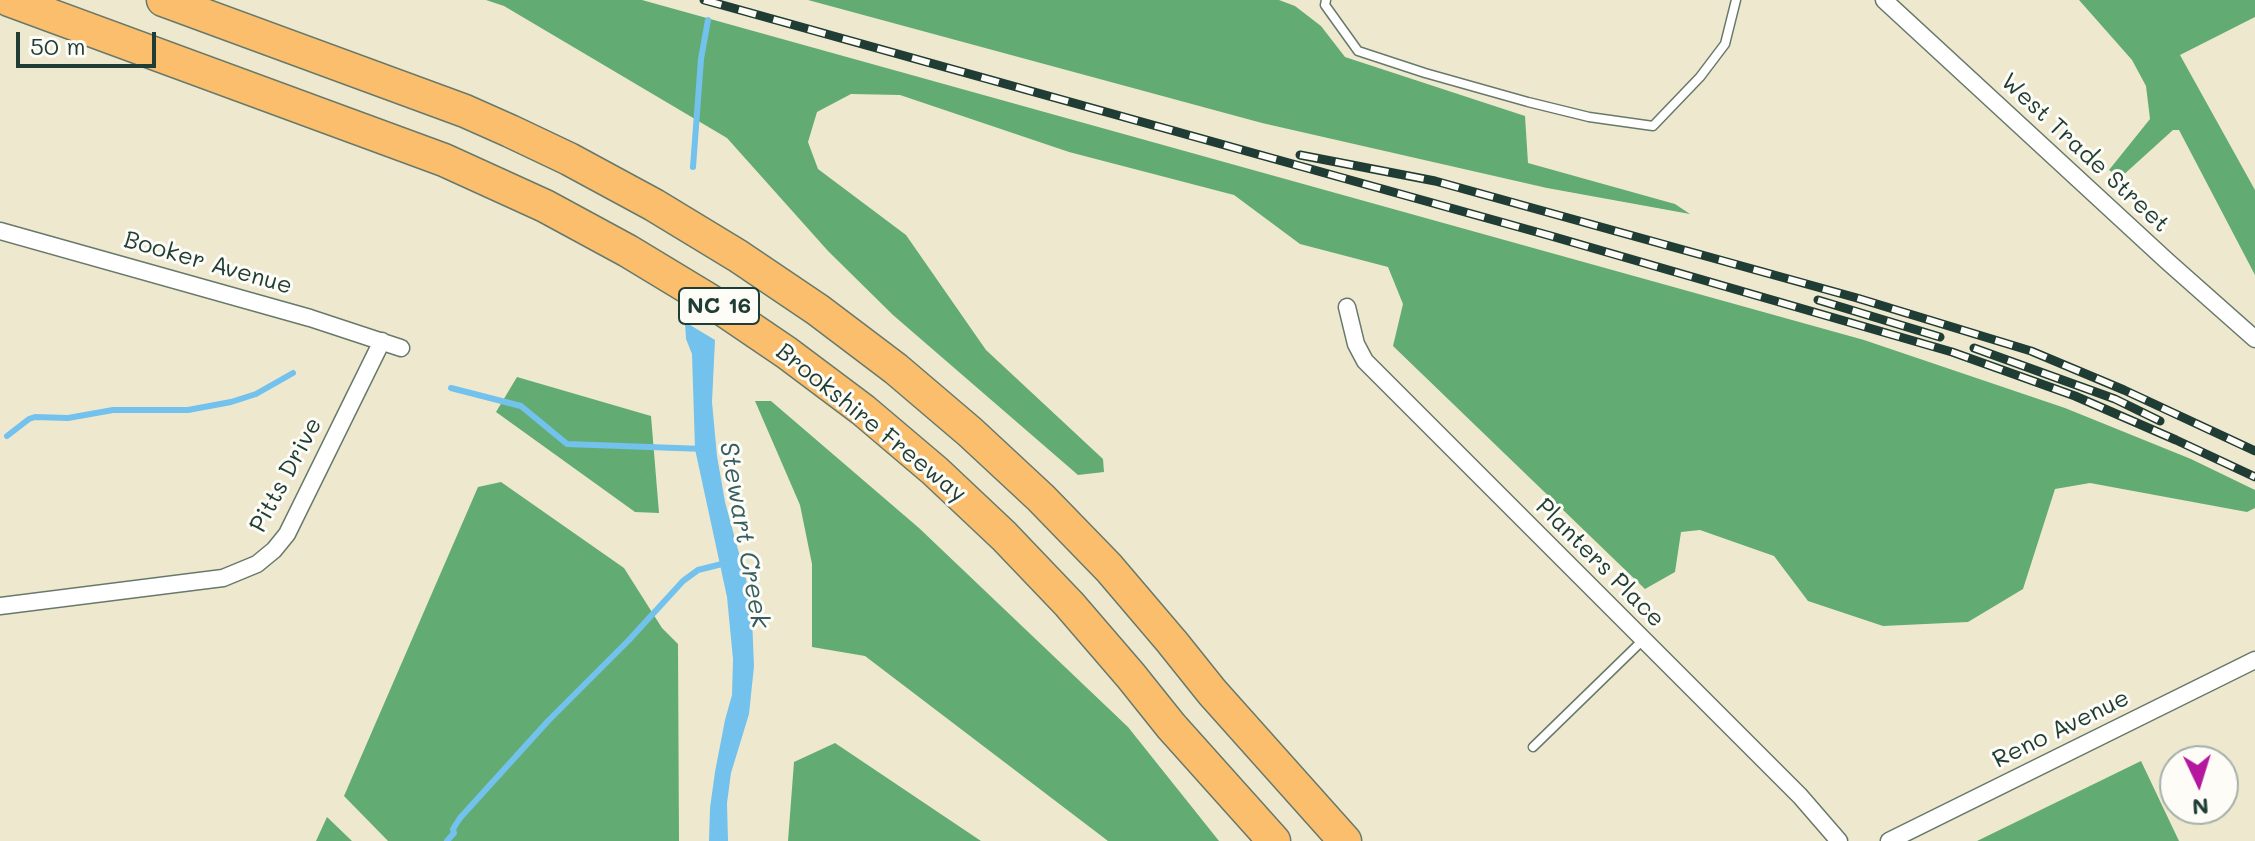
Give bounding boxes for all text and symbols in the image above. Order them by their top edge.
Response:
scale bar [20,16,160,66]
text: 50 m [30,30,86,61]
street label: West Trade Street [1995,67,2175,239]
street label: Booker Avenue [121,225,295,301]
road number: NC 16 [679,288,759,324]
street label: Brookshire Freeway [770,337,972,509]
street label: Pitts Drive [244,413,328,537]
water label: Stewart Creek [712,439,776,631]
street label: Planters Place [1530,493,1670,633]
street label: Reno Avenue [1988,684,2134,774]
north arrow [2159,745,2239,825]
text: N [2191,792,2210,822]

